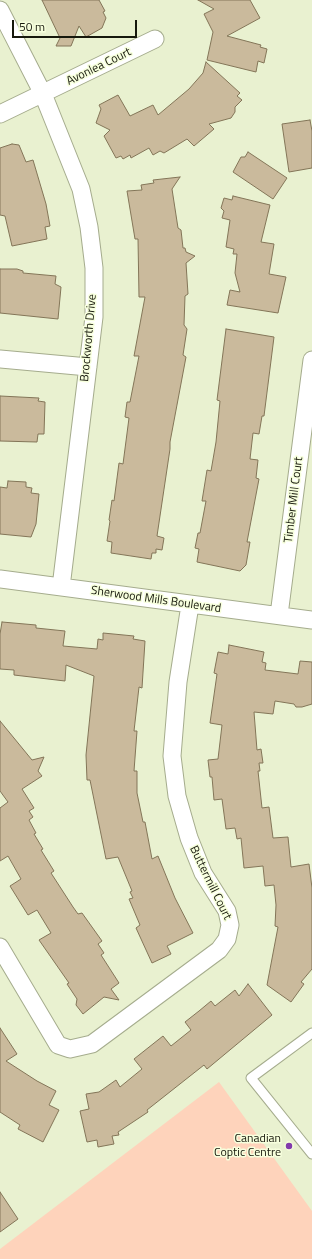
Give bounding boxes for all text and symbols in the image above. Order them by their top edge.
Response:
scale bar [14,12,139,38]
text: 50 m [19,17,45,36]
street label: Avonlea Court [64,45,134,89]
street label: Brockworth Drive [78,294,100,382]
street label: Timber Mill Court [282,456,306,544]
street label: Sherwood Mills Boulevard [90,584,222,616]
street label: Buttermill Court [186,844,234,922]
place label: Canadian Coptic Centre [214,1132,281,1160]
marker: Canadian Coptic Centre [284,1141,294,1151]

